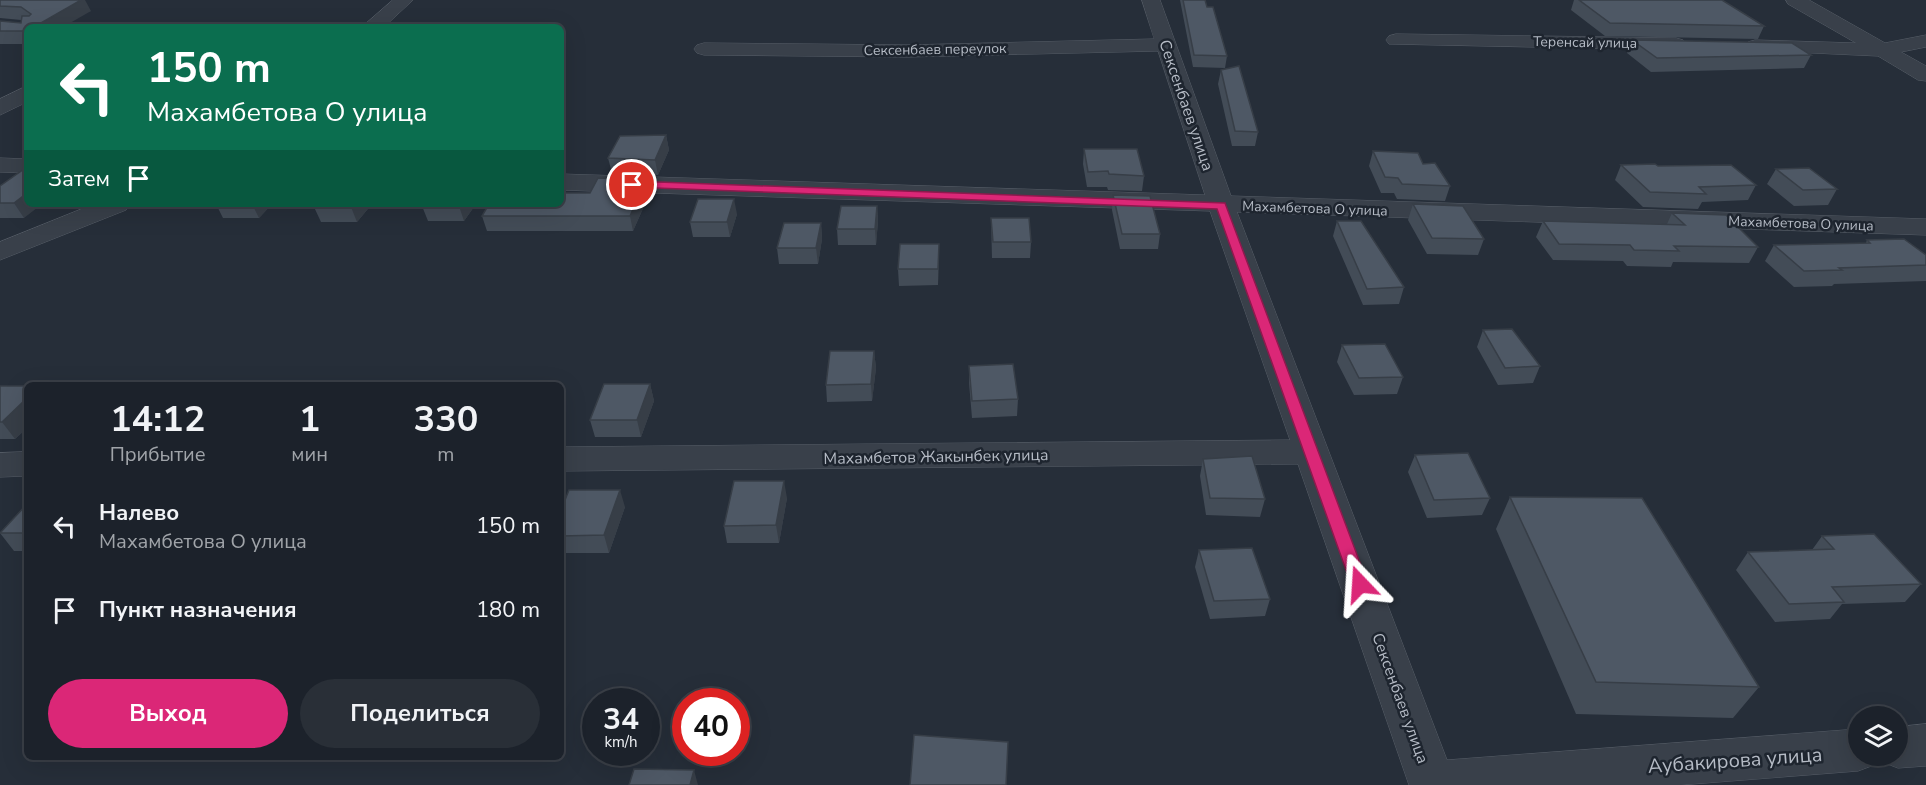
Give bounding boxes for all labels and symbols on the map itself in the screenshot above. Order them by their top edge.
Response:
street label: Теренсай улица [1533,32,1637,53]
street label: Сексенбаев улица [1153,37,1219,174]
street label: Сексенбаев переулок [863,39,1007,60]
pin [606,159,657,210]
street label: Махамбетова О улица [1242,196,1388,221]
street label: Махамбетова О улица [1728,211,1874,236]
street label: Махамбетов Жакынбек улица [823,444,1049,470]
position arrow [1328,552,1392,616]
street label: Сексенбаев улица [1366,630,1434,767]
speed limit sign: 40 [672,688,750,766]
street label: Аубакирова улица [1647,741,1823,780]

